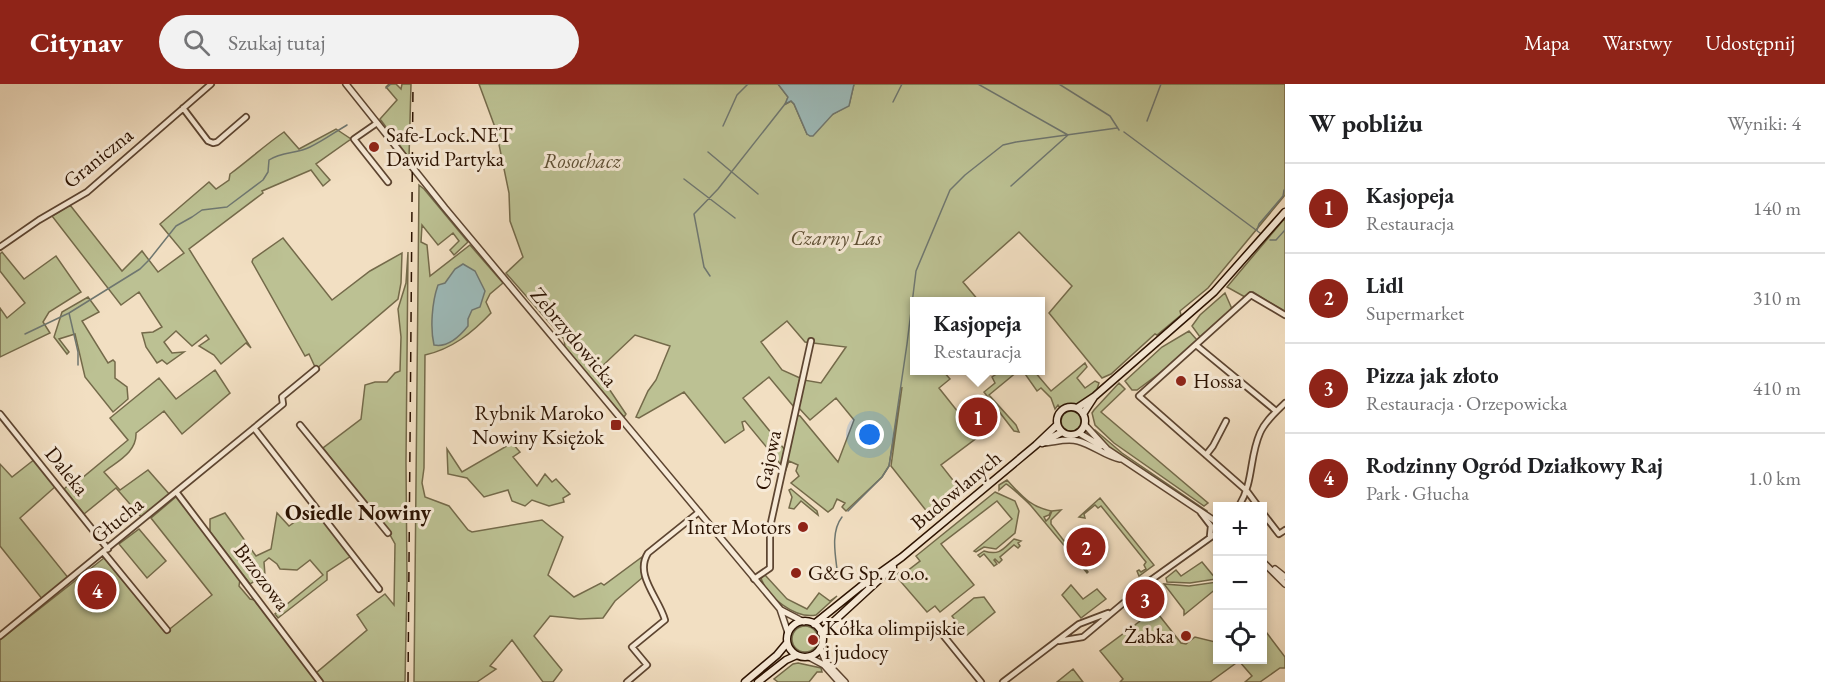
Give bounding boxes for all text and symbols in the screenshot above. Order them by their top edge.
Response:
search box [159,15,579,69]
text: Citynav [30,24,123,60]
icon: search [180,26,213,59]
text: Szukaj tutaj [228,28,325,57]
text: Mapa [1524,29,1570,56]
text: Warstwy [1603,29,1672,56]
text: Udostępnij [1705,29,1795,56]
text: W pobliżu [1309,106,1423,140]
text: Wyniki: 4 [1728,110,1801,136]
street label: Graniczna [57,121,139,194]
place label: Safe-Lock.NET Dawid Partyka [386,121,514,172]
marker: Safe-Lock.NET Dawid Partyka [367,140,381,154]
park label: Rosochacz [543,147,621,174]
text: Kasjopeja [1366,181,1454,210]
text: 1 [1323,195,1334,221]
text: 140 m [1753,195,1801,221]
text: Restauracja [1366,210,1454,236]
park label: Czarny Las [790,224,882,251]
text: Lidl [1366,271,1404,300]
street label: Zebrzydowicka [525,281,624,393]
text: 2 [1323,285,1334,311]
text: 310 m [1753,285,1801,311]
popup [910,297,1045,375]
text: Supermarket [1366,300,1464,326]
text: Kasjopeja [933,309,1021,338]
text: Restauracja [933,338,1022,364]
text: Pizza jak złoto [1366,361,1498,390]
place label: Hossa [1193,367,1243,394]
marker: Hossa [1174,374,1188,388]
text: 3 [1323,375,1334,401]
text: 410 m [1753,375,1801,401]
text: Restauracja · Orzepowicka [1366,390,1567,416]
pin: 1 [958,394,998,440]
place label: Rybnik Maroko Nowiny Księżok [472,399,605,450]
marker: Rybnik Maroko Nowiny Księżok [609,418,623,432]
your location [855,420,884,449]
street label: Gajowa [748,427,787,492]
street label: Daleka [39,441,96,501]
street label: Budowlanych [905,444,1007,535]
text: Rodzinny Ogród Działkowy Raj [1366,451,1663,480]
text: 4 [1323,465,1334,491]
text: 1.0 km [1748,465,1801,491]
text: Park · Głucha [1366,480,1469,506]
street label: Głucha [85,490,149,549]
district label: Osiedle Nowiny [285,498,432,527]
map controls [1213,502,1267,664]
button: + [1213,502,1267,556]
place label: Inter Motors [687,513,791,540]
marker: Inter Motors [796,520,810,534]
pin: 2 [1066,524,1106,570]
street label: Brzozowa [228,538,297,616]
button: − [1213,556,1267,610]
place label: G&G Sp. z o.o. [808,559,929,586]
marker: G&G Sp. z o.o. [789,566,803,580]
pin: 4 [78,568,116,612]
pin: 3 [1126,576,1164,622]
button: locate [1213,610,1267,664]
place label: Kółka olimpijskie i judocy [825,614,965,665]
place label: Żabka [1124,622,1175,649]
marker: Żabka [1179,629,1193,643]
marker: Kółka olimpijskie i judocy [806,633,820,647]

